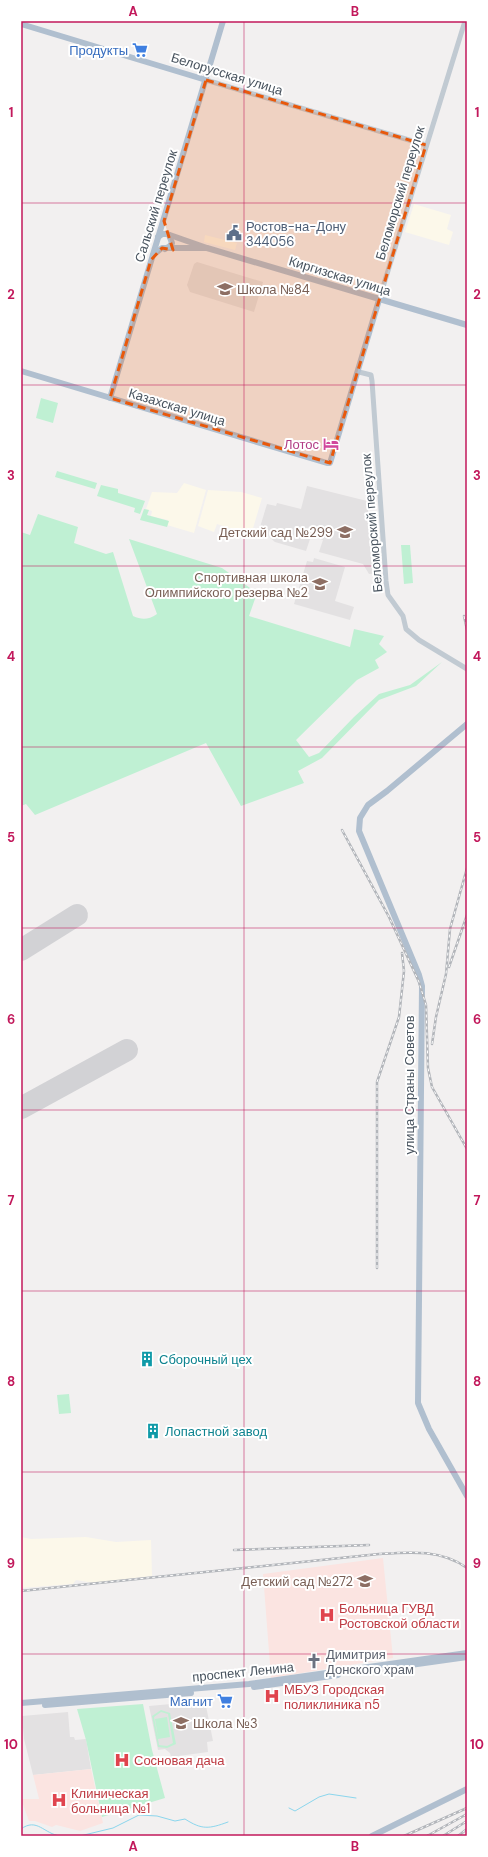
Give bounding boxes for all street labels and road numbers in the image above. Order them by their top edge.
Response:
street label: Белорусская улица [169,49,286,99]
street label: Беломорский переулок [372,124,429,262]
street label: Сальский переулок [131,147,181,264]
street label: Киргизская улица [287,252,394,300]
street label: Казахская улица [127,384,228,430]
street label: Беломорский переулок [357,453,387,593]
street label: улица Страны Советов [401,1015,418,1155]
street label: проспект Ленина [191,1658,295,1686]

